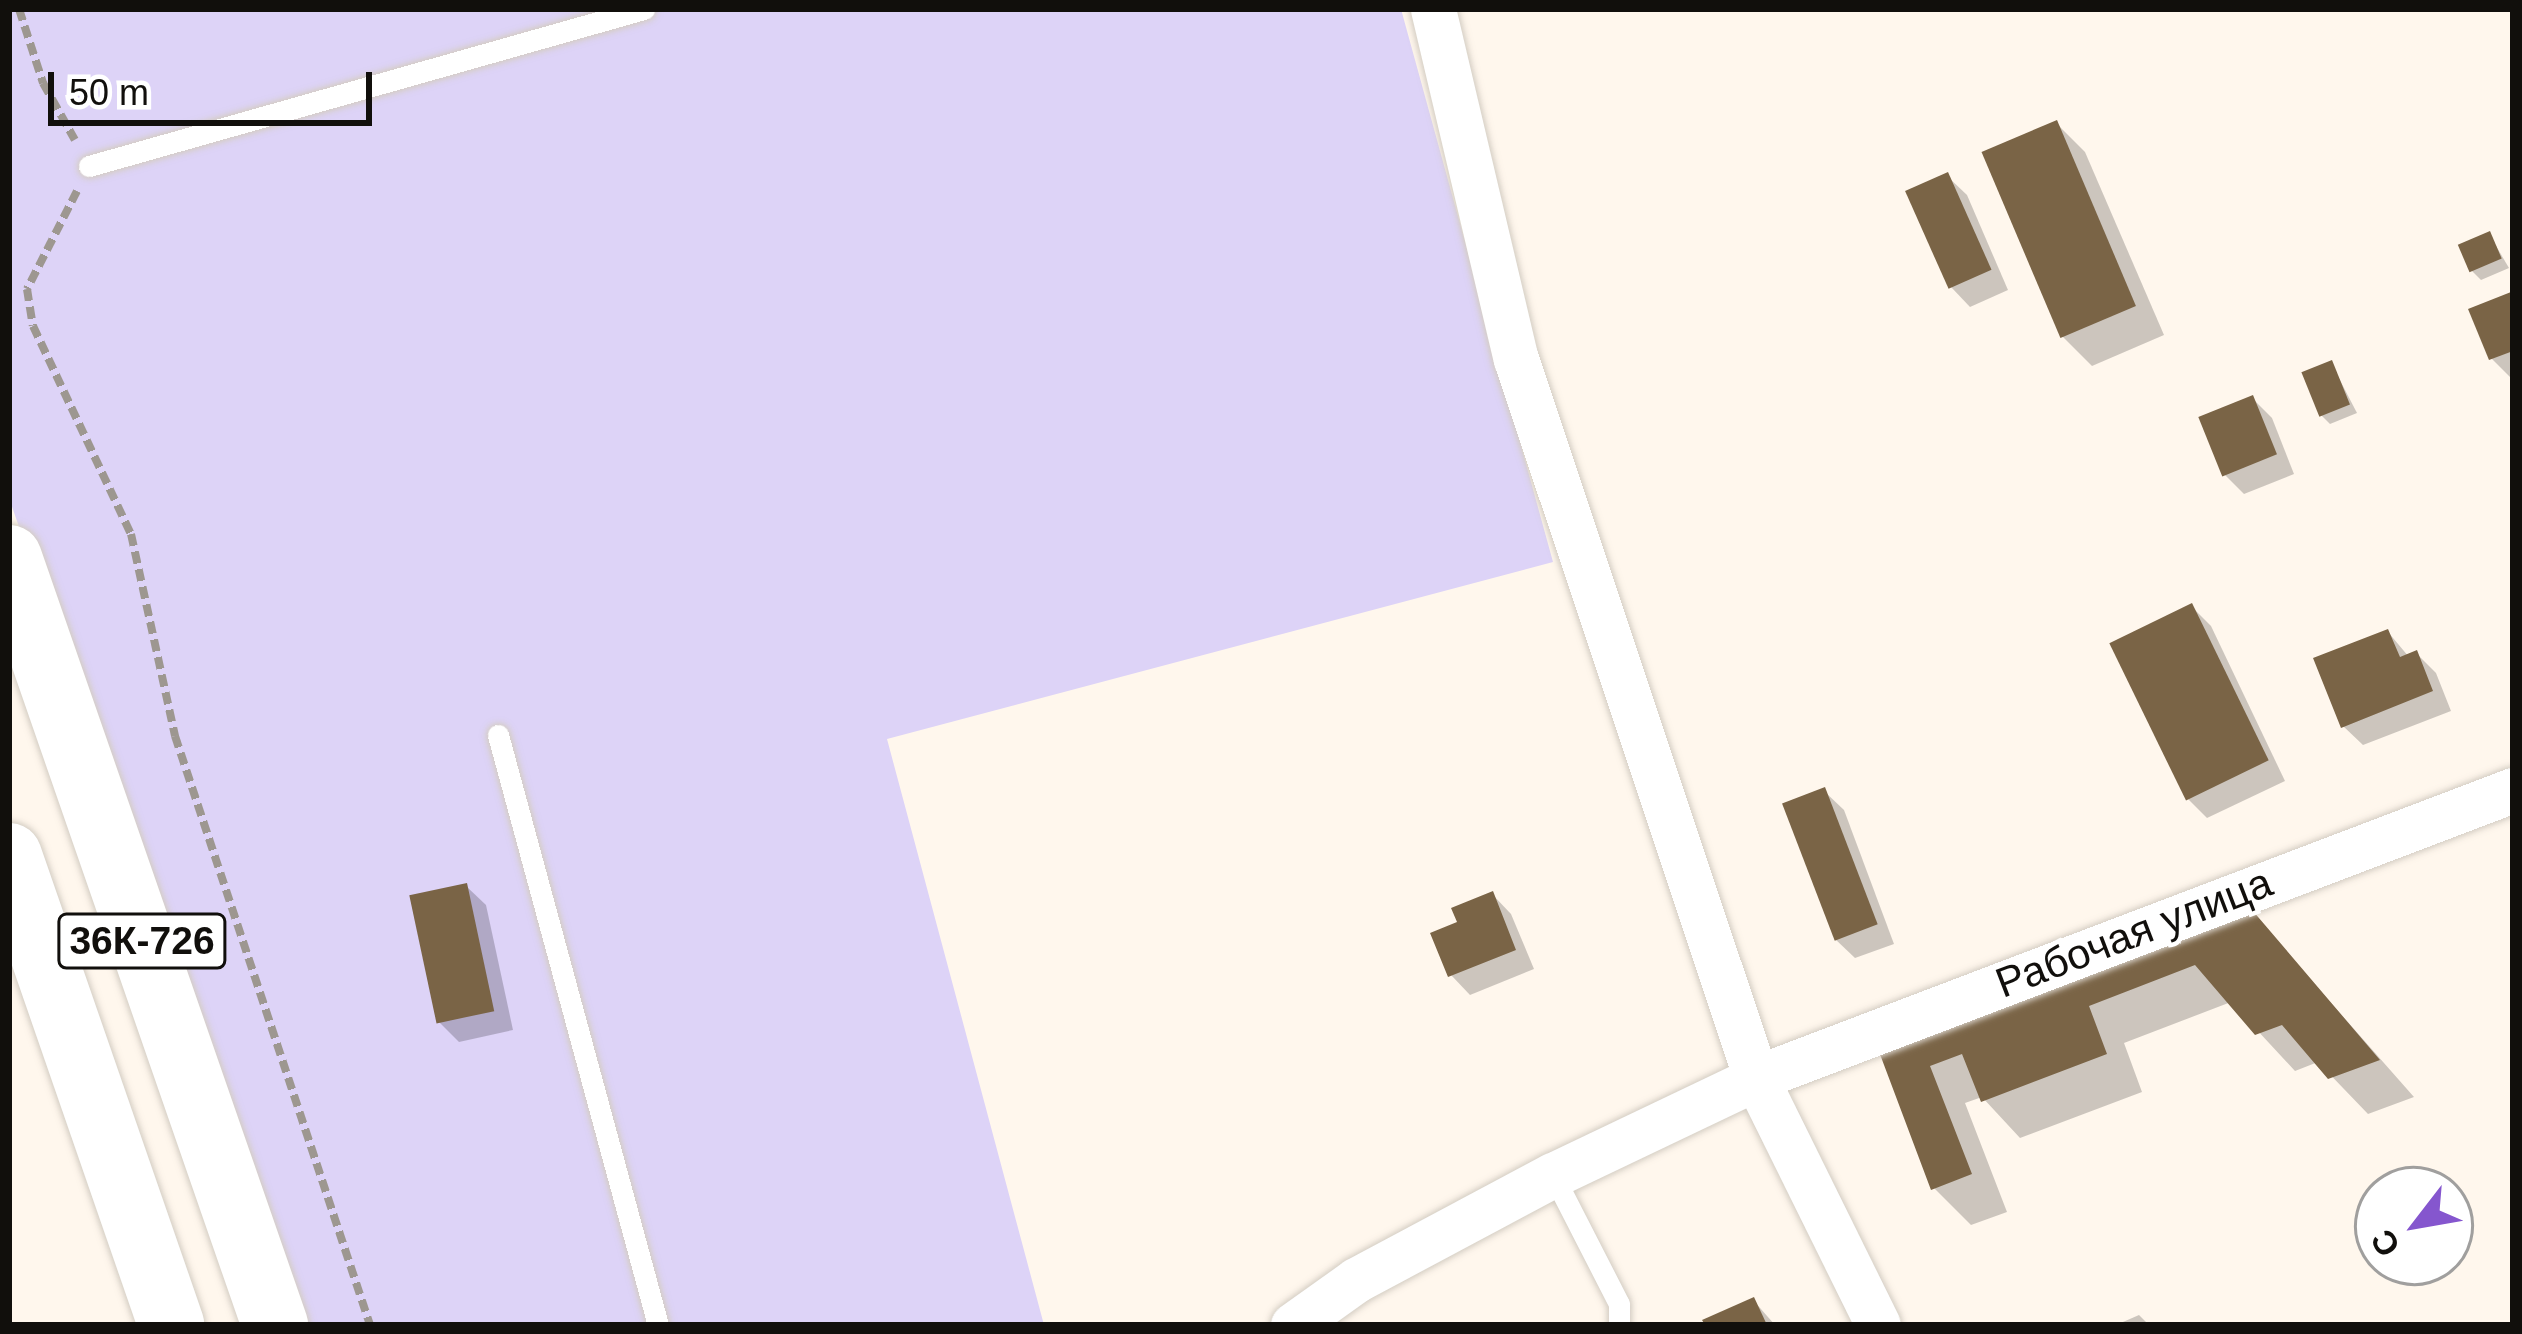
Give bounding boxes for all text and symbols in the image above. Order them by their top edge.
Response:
scale bar [54,48,378,122]
text: 50 m [69,72,149,113]
street label: Рабочая улица [1989,857,2279,1009]
road number: 36К-726 [55,908,229,974]
north arrow [2354,1166,2474,1286]
text: С [2363,1224,2407,1263]

